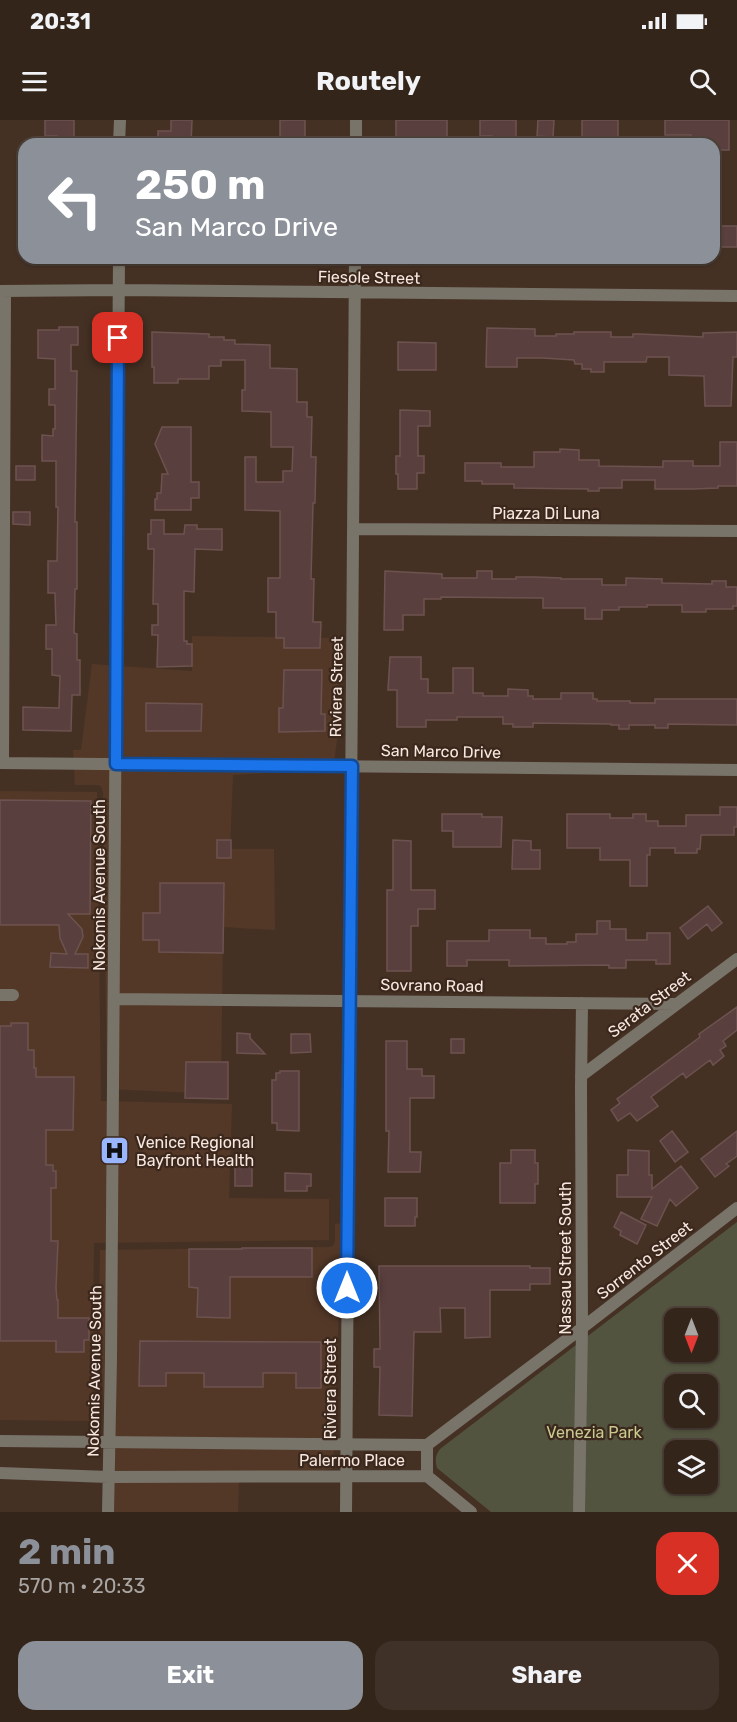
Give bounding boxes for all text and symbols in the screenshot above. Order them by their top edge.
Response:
text: 20:31 [30,8,91,35]
icon: menu [18,65,51,98]
text: Routely [316,65,421,97]
icon: search [686,65,719,98]
text: 250 m [135,160,265,210]
icon: left [36,162,114,240]
text: San Marco Drive [135,211,338,243]
street label: Fiesole Street [318,267,420,288]
pin [92,312,143,363]
icon: arrive [101,321,134,354]
street label: Piazza Di Luna [492,504,600,523]
street label: Riviera Street [326,636,347,738]
street label: San Marco Drive [381,741,501,762]
street label: Nokomis Avenue South [90,799,109,971]
street label: Serata Street [604,967,695,1042]
street label: Sovrano Road [380,975,484,996]
place label: Venice Regional Bayfront Health [136,1133,254,1170]
hospital icon: Venice Regional Bayfront Health [99,1135,131,1167]
street label: Nassau Street South [556,1181,575,1335]
street label: Sorrento Street [593,1217,696,1303]
position arrow [315,1256,379,1320]
street label: Nokomis Avenue South [84,1285,105,1457]
north arrow [664,1308,718,1362]
map controls [664,1308,718,1494]
street label: Riviera Street [321,1338,340,1440]
button: search [664,1374,718,1428]
park label: Venezia Park [546,1423,642,1442]
button: layers [664,1440,718,1494]
street label: Palermo Place [299,1451,405,1470]
text: 2 min [18,1530,116,1573]
button: close [656,1532,719,1595]
text: 570 m · 20:33 [18,1574,146,1598]
button: Exit [18,1641,363,1710]
button: Share [375,1641,719,1710]

